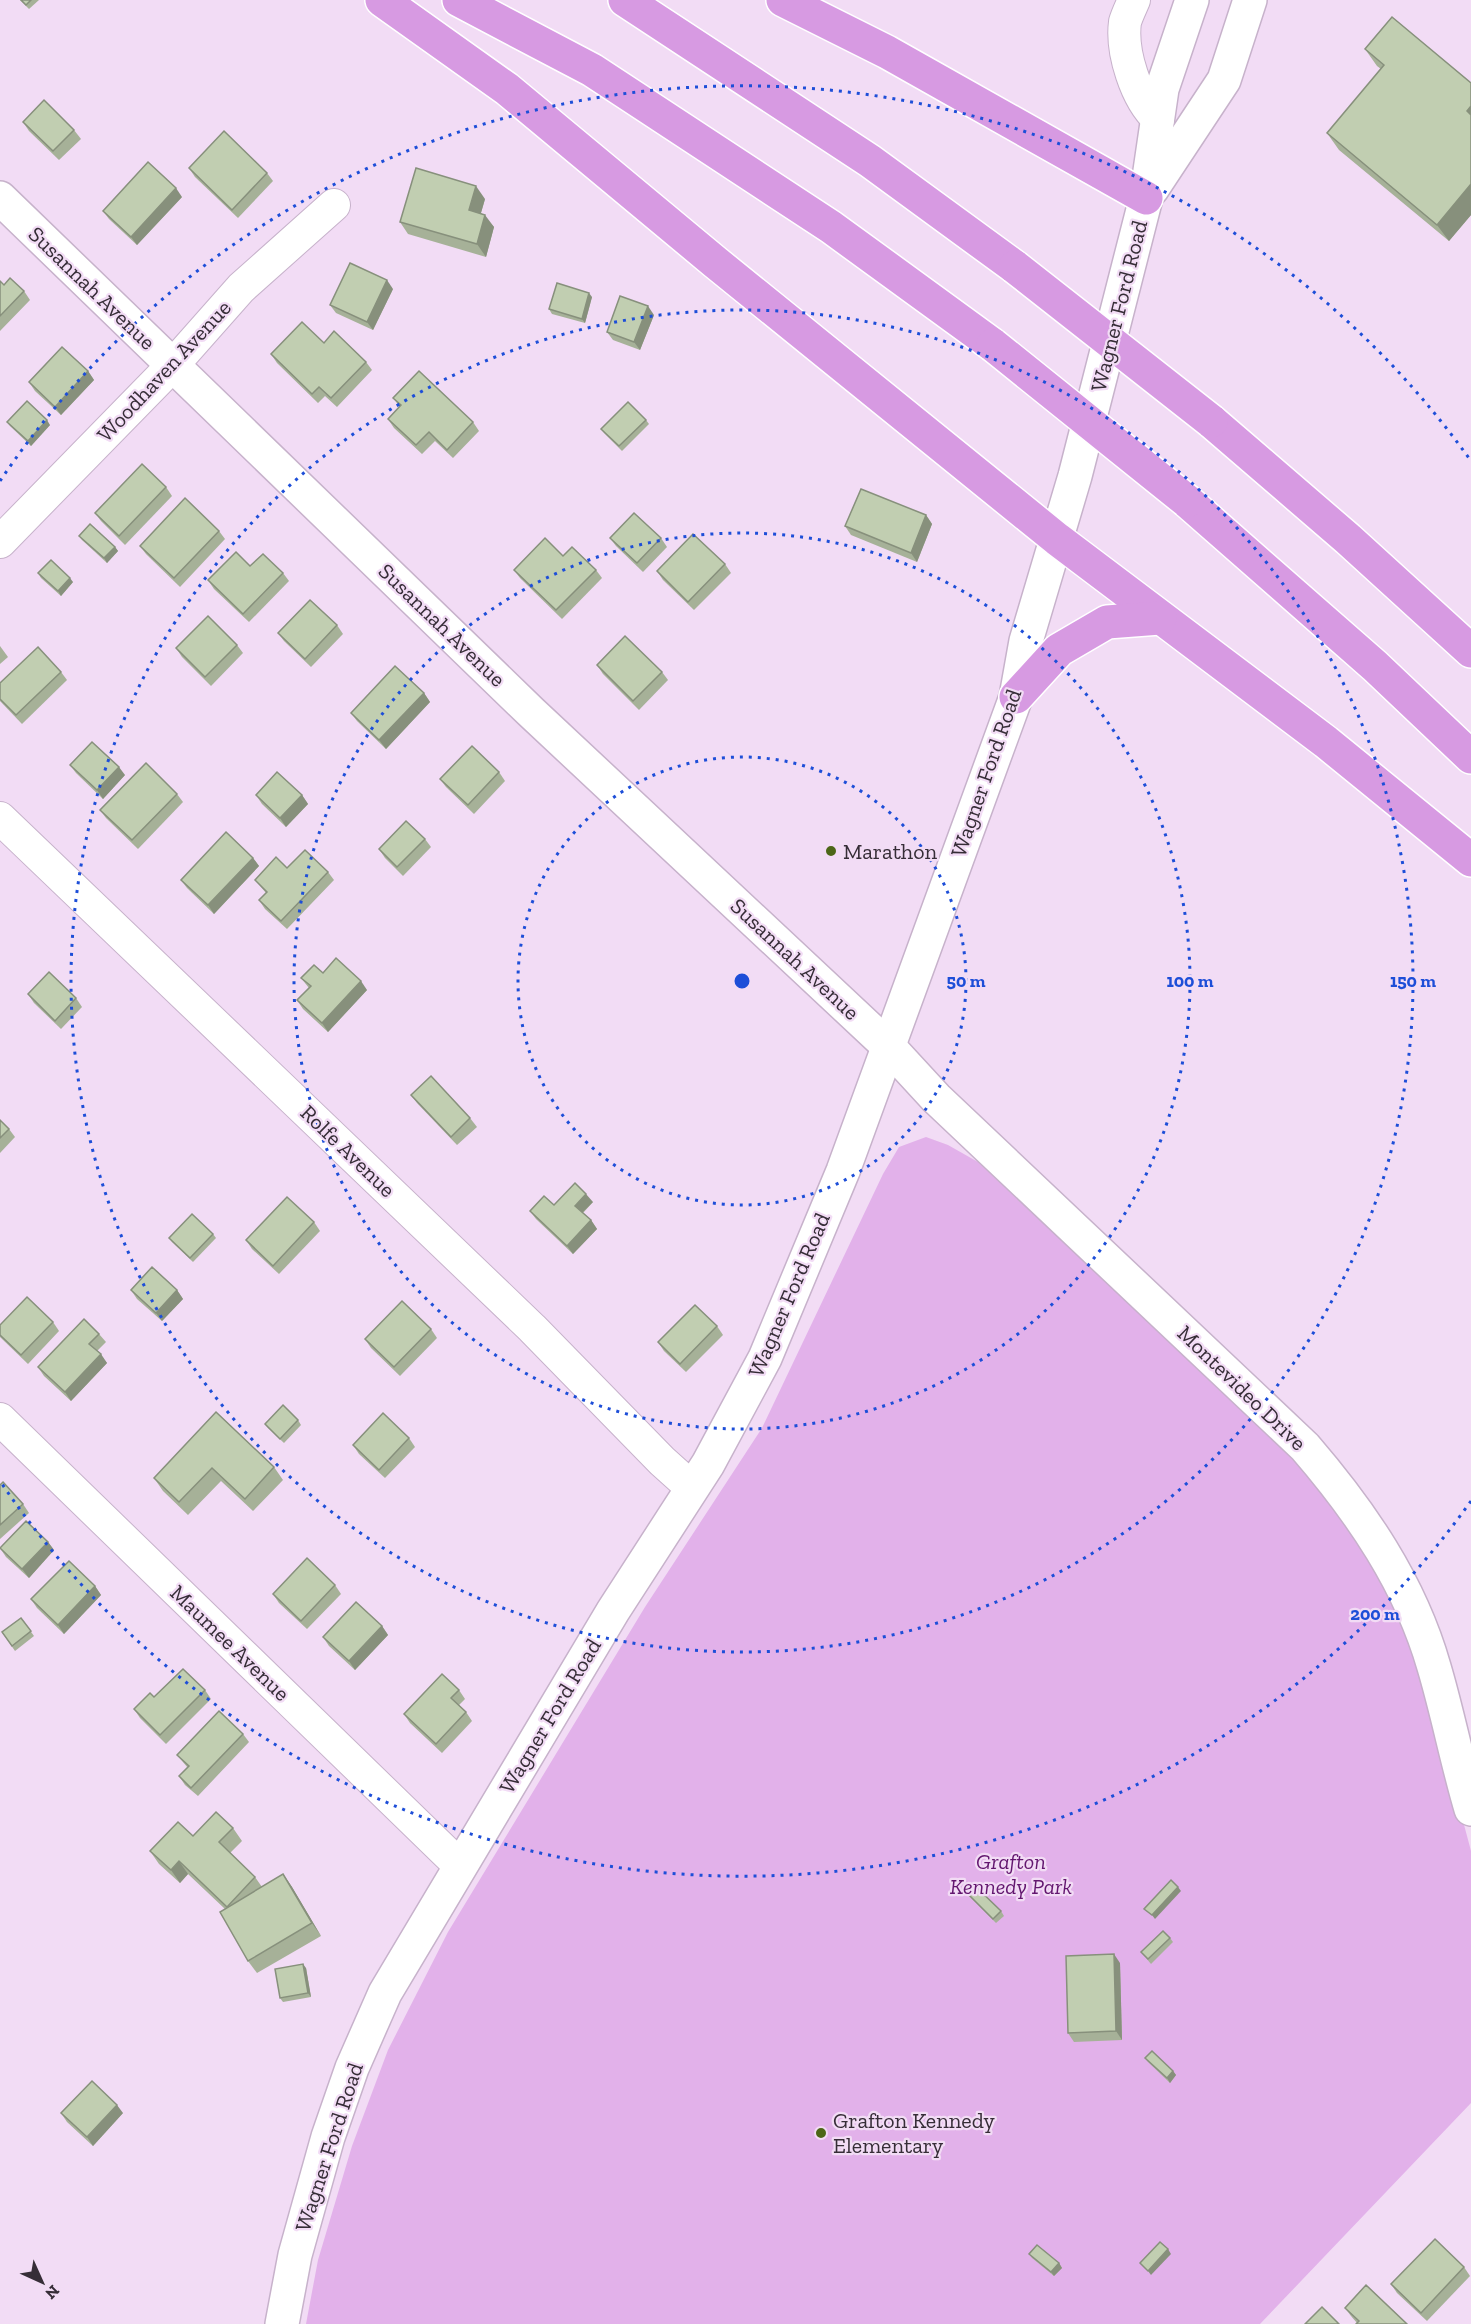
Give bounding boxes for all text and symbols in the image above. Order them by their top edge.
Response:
street label: Wagner Ford Road [1085,217,1153,395]
street label: Susannah Avenue [23,221,161,355]
street label: Woodhaven Avenue [91,294,237,448]
street label: Susannah Avenue [373,558,511,692]
street label: Wagner Ford Road [945,685,1027,861]
place label: Marathon [843,838,937,865]
marker: Marathon [824,844,838,858]
street label: Susannah Avenue [725,892,865,1026]
text: 50 m [947,970,986,992]
text: 100 m [1166,970,1214,992]
text: 150 m [1390,970,1436,992]
centre of rings [732,971,752,991]
street label: Rolfe Avenue [295,1099,401,1203]
street label: Wagner Ford Road [742,1209,836,1381]
street label: Montevideo Drive [1172,1320,1312,1456]
street label: Maumee Avenue [165,1579,295,1707]
text: 200 m [1350,1603,1400,1625]
street label: Wagner Ford Road [493,1634,607,1798]
park label: Grafton Kennedy Park [950,1848,1072,1900]
street label: Wagner Ford Road [289,2059,369,2235]
place label: Grafton Kennedy Elementary [833,2107,996,2159]
marker: Grafton Kennedy Elementary [814,2126,828,2140]
north arrow [12,2252,72,2312]
text: N [41,2281,63,2303]

